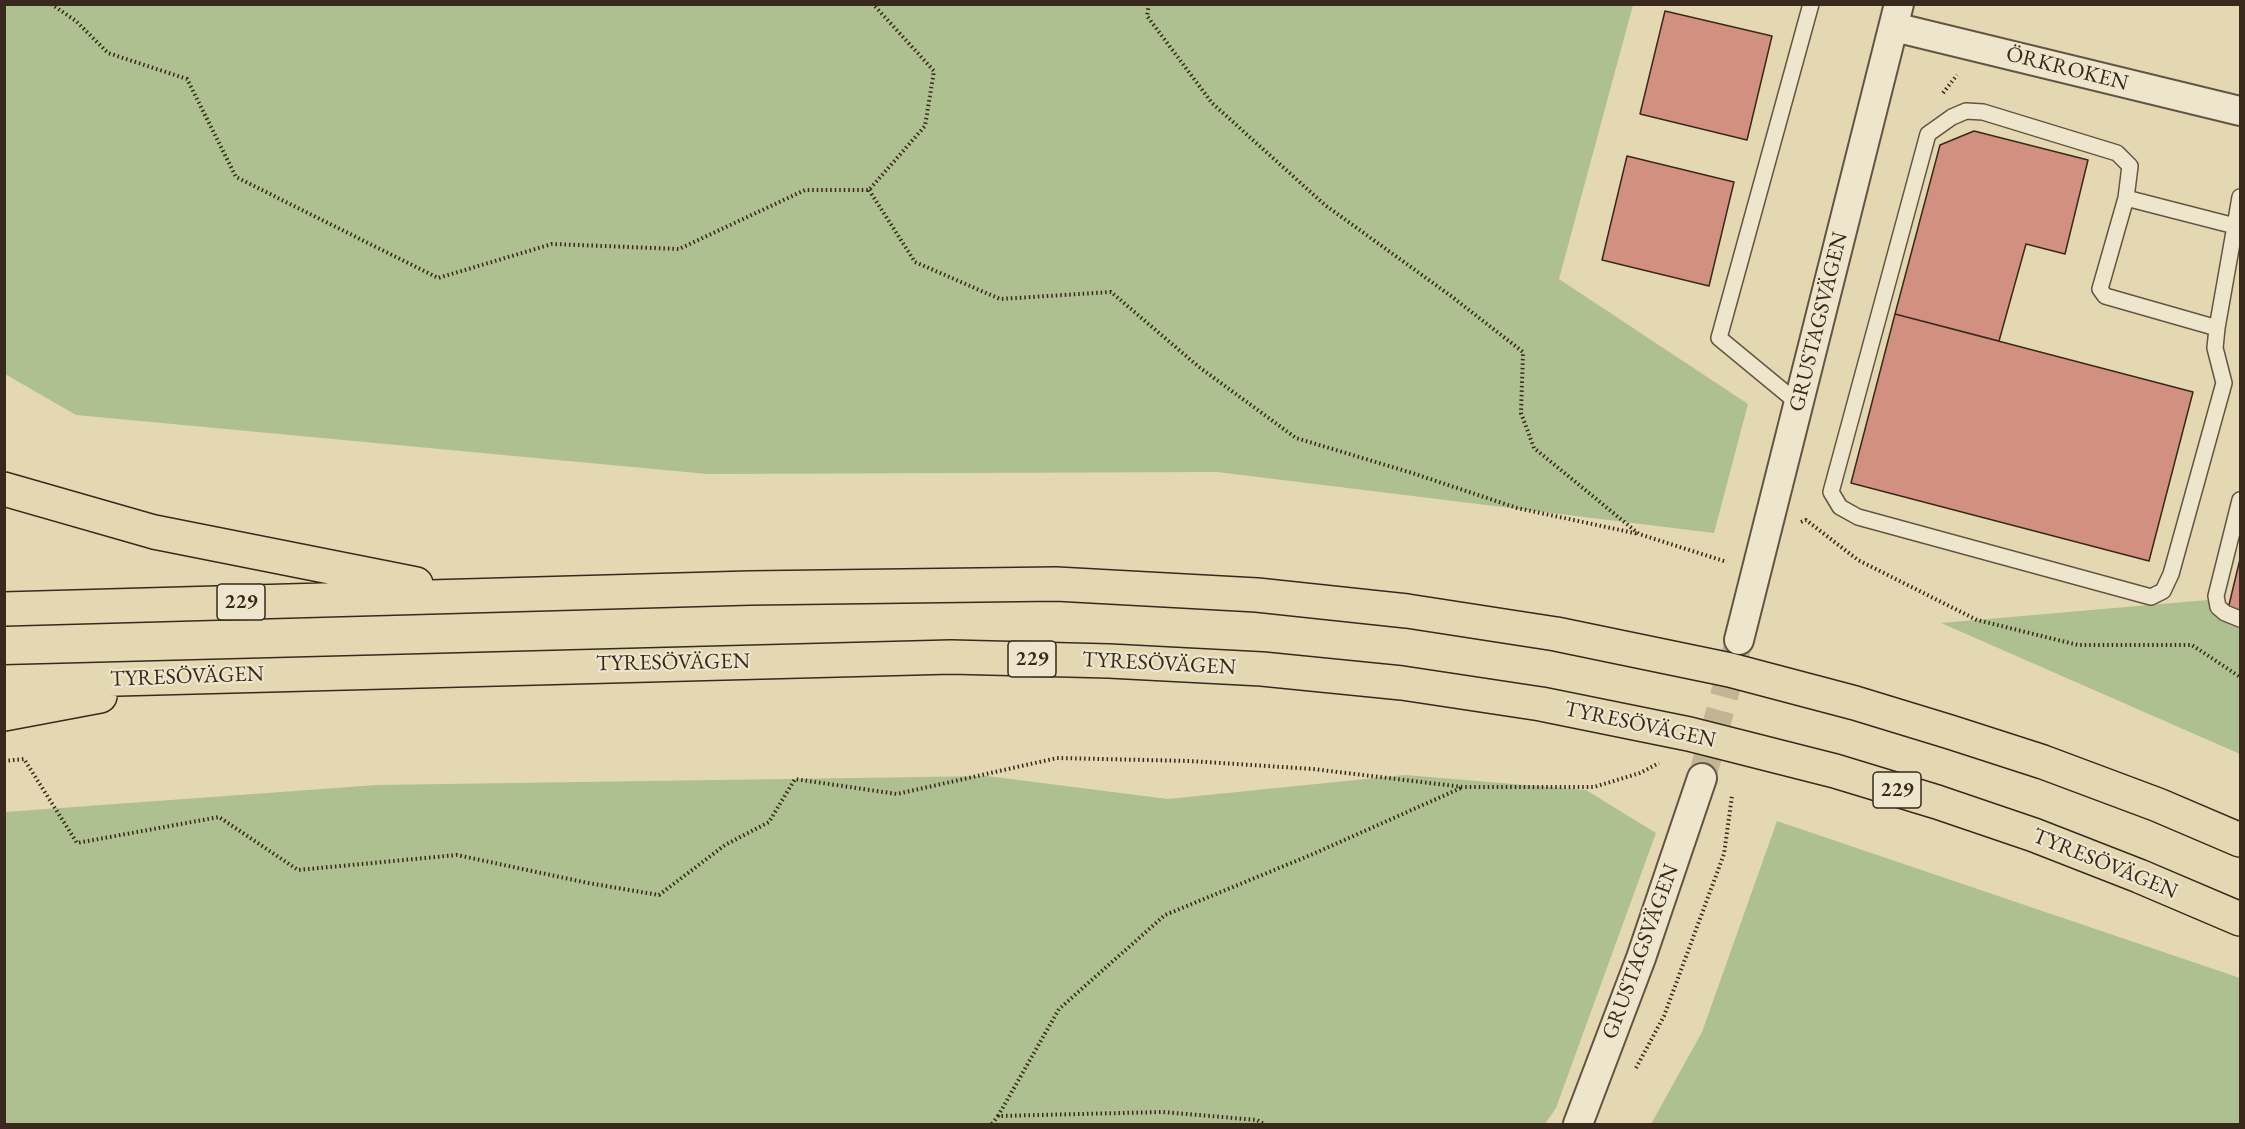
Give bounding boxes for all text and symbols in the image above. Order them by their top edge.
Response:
street label: ÖRKROKEN [2003,41,2131,97]
street label: GRUSTAGSVÄGEN [1784,229,1854,415]
road number: 229 [217,584,265,620]
road number: 229 [1008,641,1056,677]
street label: TYRESÖVÄGEN [1081,647,1237,681]
street label: TYRESÖVÄGEN [596,648,750,678]
street label: TYRESÖVÄGEN [110,661,264,693]
street label: TYRESÖVÄGEN [1562,696,1718,754]
road number: 229 [1873,772,1921,808]
street label: TYRESÖVÄGEN [2029,823,2181,905]
street label: GRUSTAGSVÄGEN [1597,861,1685,1043]

